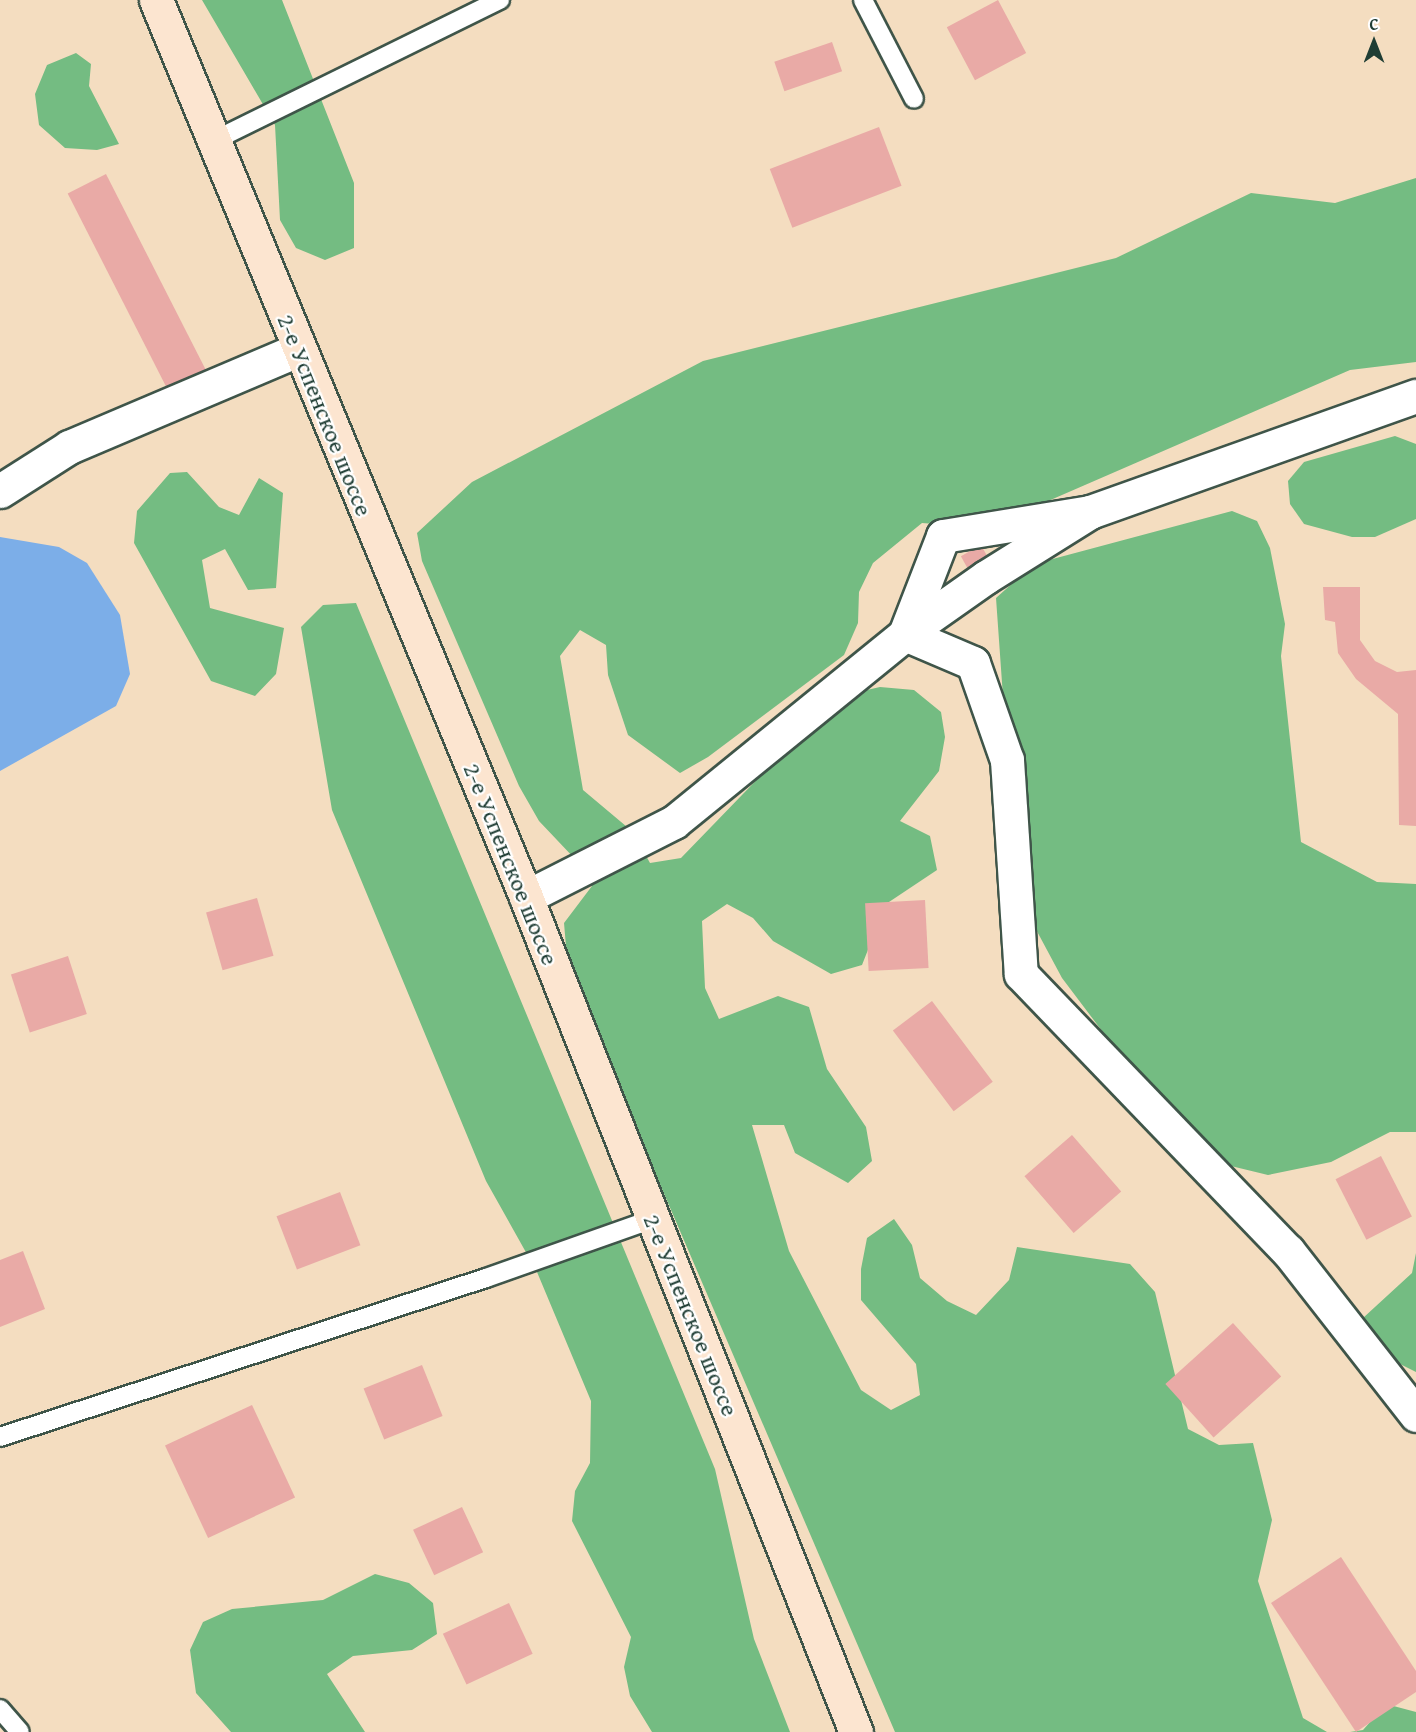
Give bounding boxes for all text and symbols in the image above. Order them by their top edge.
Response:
north arrow [1344,12,1404,72]
text: С [1369,12,1379,36]
street label: 2-е Успенское шоссе [271,310,379,520]
street label: 2-е Успенское шоссе [457,759,565,969]
street label: 2-е Успенское шоссе [637,1210,745,1420]

